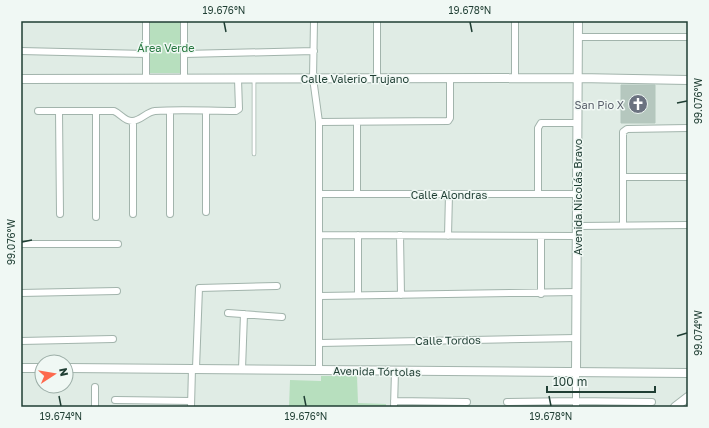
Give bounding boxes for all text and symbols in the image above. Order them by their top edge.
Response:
text: 19.676°N [203,4,245,16]
text: 19.678°N [449,4,491,16]
park label: Área Verde [137,41,195,54]
street label: Calle Valerio Trujano [301,72,410,85]
text: 99.076°W [692,78,704,124]
church icon: San Pio X [627,93,649,115]
place label: San Pio X [574,98,624,111]
street label: Avenida Nicolás Bravo [571,138,584,255]
street label: Calle Alondras [411,188,488,201]
text: 99.076°W [5,219,17,265]
text: 99.074°W [692,310,704,356]
street label: Calle Tordos [415,333,481,347]
north arrow [34,354,74,394]
street label: Avenida Tórtolas [333,364,421,378]
text: N [57,366,71,377]
scale bar [547,368,655,394]
text: 100 m [553,374,587,389]
text: 19.674°N [40,410,82,422]
text: 19.676°N [285,410,327,422]
text: 19.678°N [530,410,572,422]

